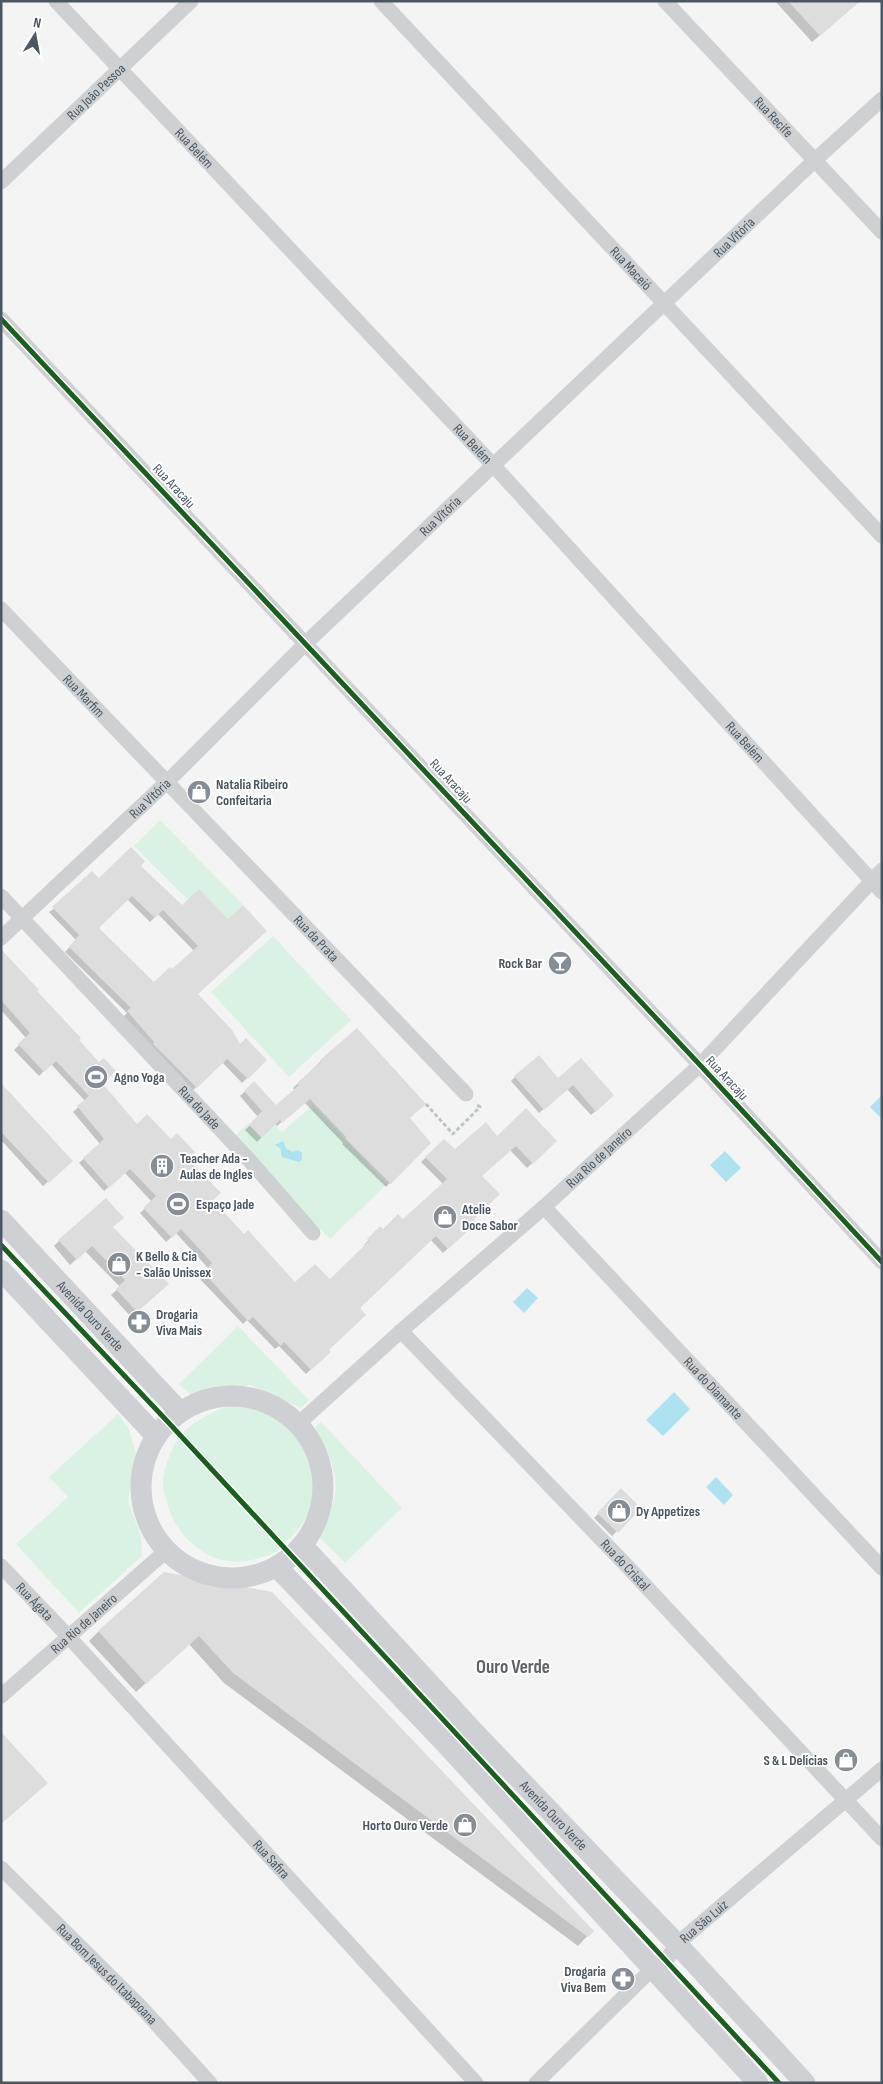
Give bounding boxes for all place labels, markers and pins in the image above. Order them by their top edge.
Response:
place label: Natalia Ribeiro Confeitaria [216,776,288,809]
shop icon: Natalia Ribeiro Confeitaria [186,779,212,805]
bar icon: Rock Bar [547,950,573,976]
place label: Rock Bar [498,955,543,972]
sports icon: Agno Yoga [83,1064,109,1090]
place label: Agno Yoga [113,1069,165,1086]
place label: Teacher Ada - Aulas de Ingles [179,1150,253,1183]
building icon: Teacher Ada - Aulas de Ingles [149,1153,175,1179]
sports icon: Espaço Jade [165,1191,191,1217]
place label: Espaço Jade [196,1196,254,1213]
place label: Atelie Doce Sabor [461,1201,519,1234]
shop icon: Atelie Doce Sabor [432,1204,458,1230]
place label: K Bello & Cia - Salão Unissex [136,1248,211,1281]
shop icon: K Bello & Cia - Salão Unissex [106,1251,132,1277]
place label: Drogaria Viva Mais [156,1306,202,1339]
pharmacy icon: Drogaria Viva Mais [126,1309,152,1335]
shop icon: Dy Appetizes [606,1498,632,1524]
place label: Dy Appetizes [636,1503,700,1520]
shop icon: S & L Delícias [833,1747,859,1773]
place label: S & L Delícias [763,1752,828,1769]
shop icon: Horto Ouro Verde [452,1812,478,1838]
place label: Horto Ouro Verde [363,1817,448,1834]
place label: Drogaria Viva Bem [561,1963,606,1996]
pharmacy icon: Drogaria Viva Bem [610,1966,636,1992]

